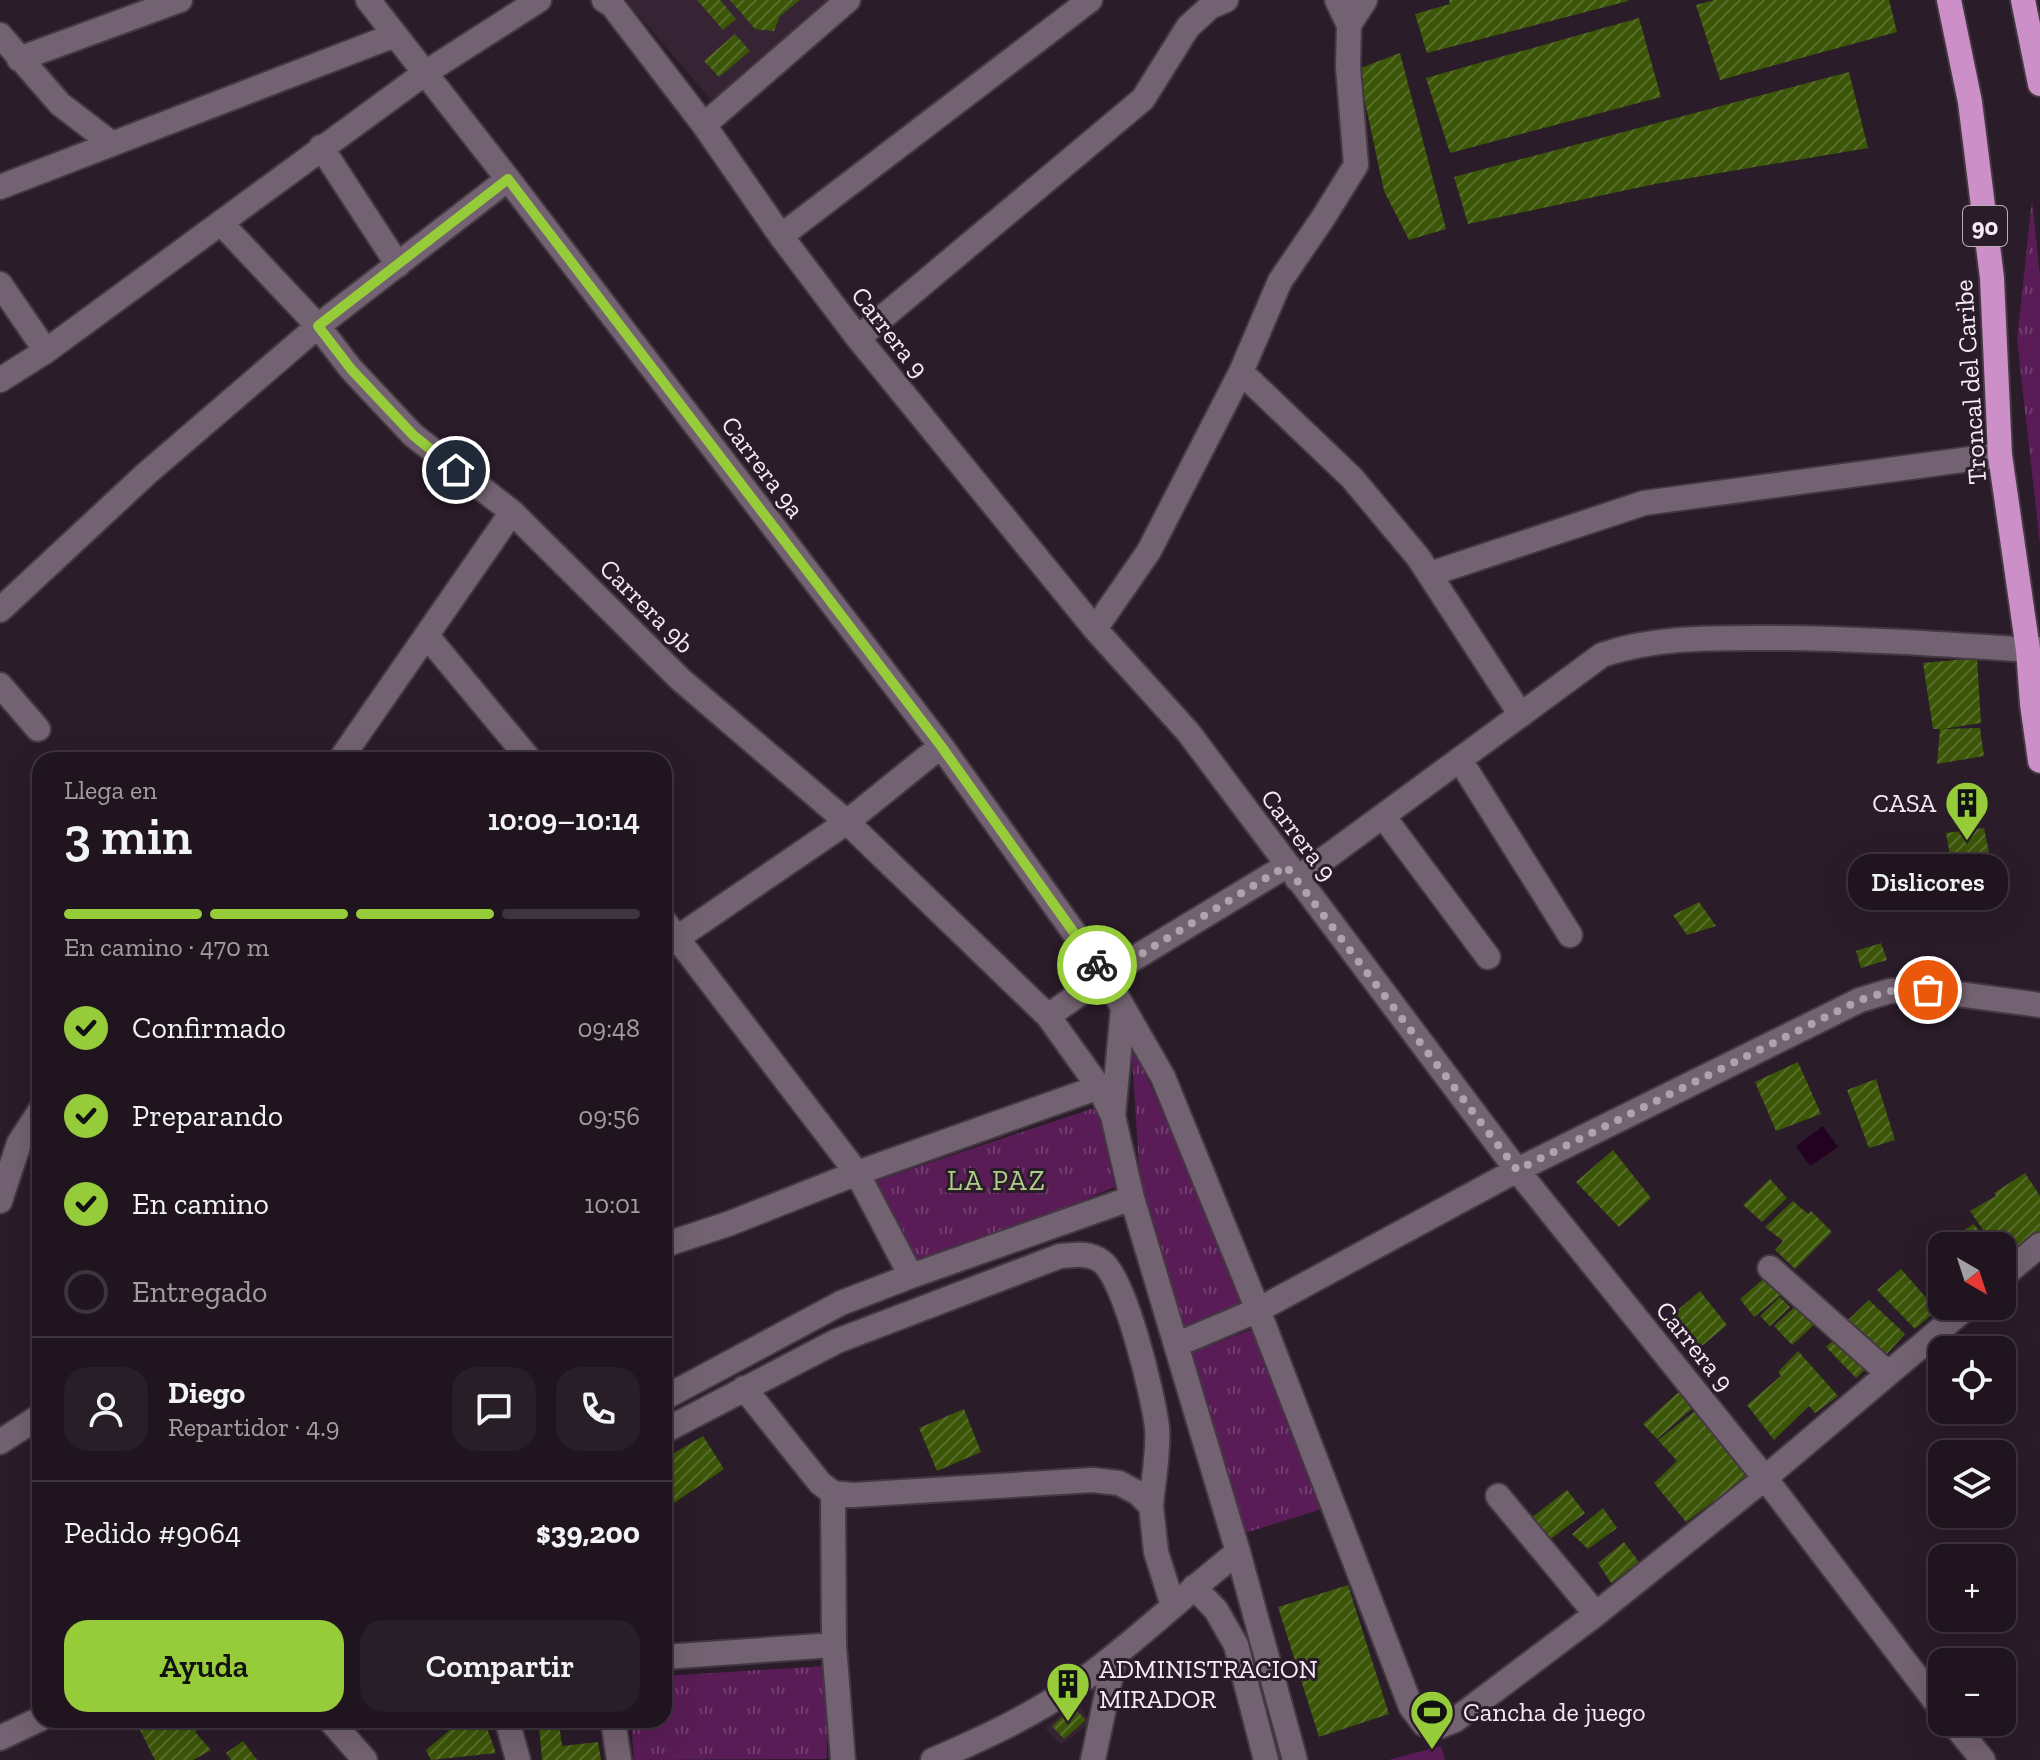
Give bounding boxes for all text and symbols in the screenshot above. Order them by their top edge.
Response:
road number: 90 [1963,206,2007,246]
street label: Troncal del Caribe [1947,279,1993,485]
street label: Carrera 9 [845,280,935,384]
street label: Carrera 9a [714,410,812,525]
pin [422,436,490,504]
icon: home [434,448,478,492]
street label: Carrera 9b [593,552,701,660]
text: Llega en [64,774,157,806]
building icon: CASA [1943,779,1991,842]
street label: Carrera 9 [1254,783,1344,887]
place label: CASA [1872,787,1937,819]
text: 10:09–10:14 [488,802,640,838]
text: 3 min [64,805,192,867]
callout: Dislicores [1848,854,2008,910]
text: Dislicores [1871,866,1985,898]
courier [1057,925,1137,1005]
text: En camino · 470 m [64,931,269,963]
icon: bike [1075,943,1119,987]
pin [1894,956,1962,1024]
icon: bag [1906,968,1950,1012]
icon: check [64,1006,108,1050]
text: Confirmado [132,1010,286,1046]
text: 09:48 [577,1012,640,1044]
icon: check [64,1094,108,1138]
text: Preparando [132,1098,283,1134]
text: 09:56 [578,1100,640,1132]
district label: LA PAZ [947,1164,1047,1197]
icon: check [64,1182,108,1226]
text: En camino [132,1186,269,1222]
text: 10:01 [584,1188,640,1220]
north arrow [1928,1232,2016,1320]
map controls [1928,1232,2016,1736]
text: Entregado [132,1274,267,1310]
street label: Carrera 9 [1649,1295,1741,1397]
button: locate [1928,1336,2016,1424]
button: person [64,1367,148,1451]
button: chat [452,1367,536,1451]
button: phone [556,1367,640,1451]
text: Diego [168,1375,245,1411]
text: Repartidor · 4.9 [168,1411,340,1443]
button: layers [1928,1440,2016,1528]
text: Pedido #9064 [64,1515,241,1551]
text: $39,200 [536,1515,640,1551]
button: + [1928,1544,2016,1632]
button: Ayuda [64,1620,344,1712]
button: Compartir [360,1620,640,1712]
button: − [1928,1648,2016,1736]
place label: ADMINISTRACION MIRADOR [1099,1653,1318,1715]
building icon: ADMINISTRACION MIRADOR [1044,1660,1092,1723]
sports icon: Cancha de juego [1408,1688,1456,1751]
place label: Cancha de juego [1463,1696,1646,1728]

